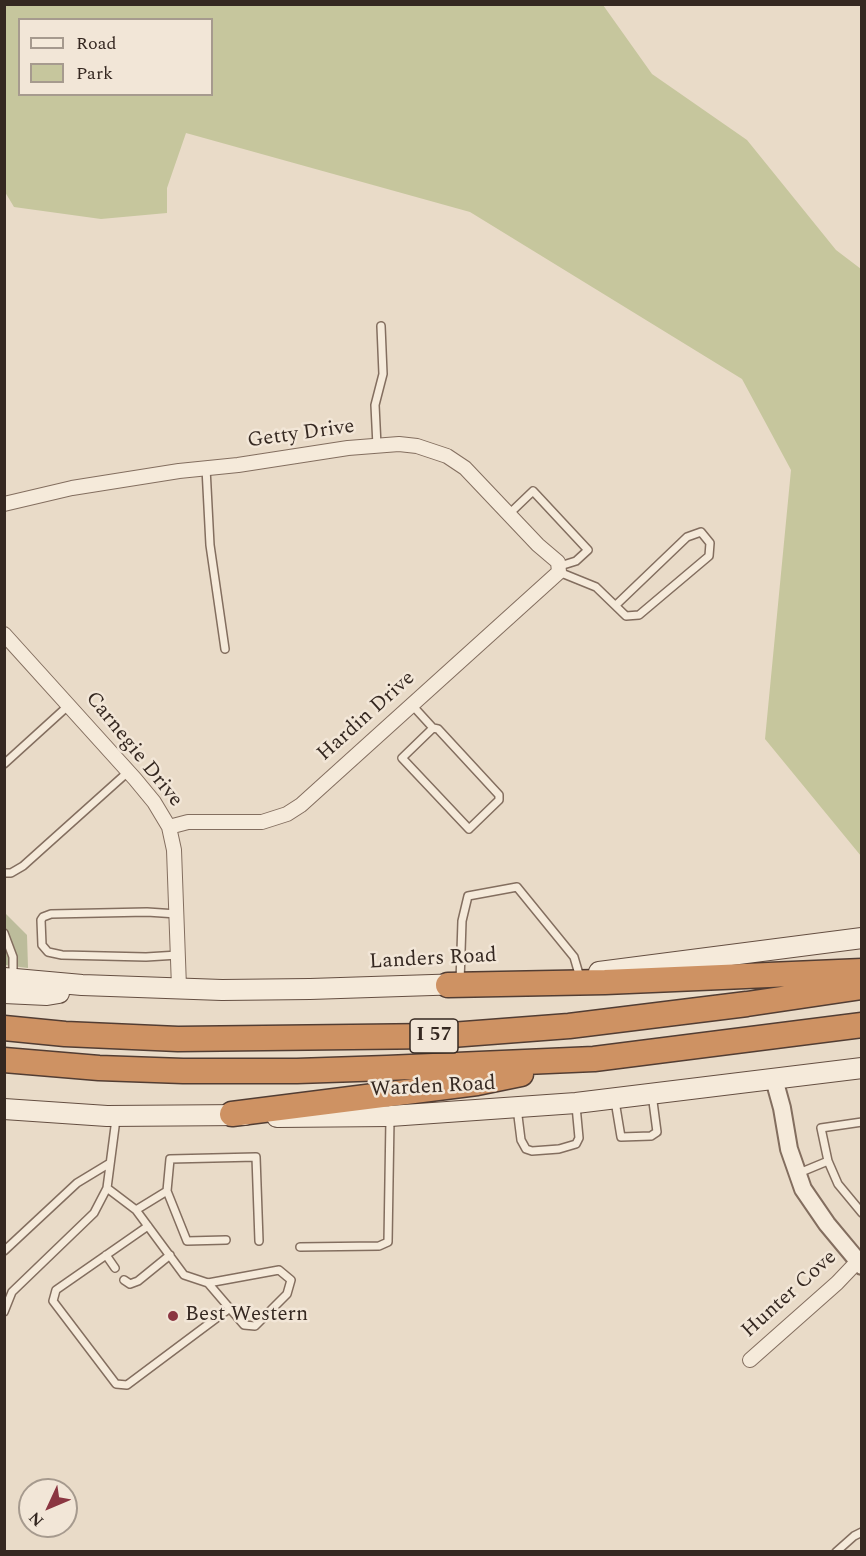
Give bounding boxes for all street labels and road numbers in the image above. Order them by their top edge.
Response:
street label: Getty Drive [246,415,356,455]
street label: Hardin Drive [313,667,421,767]
street label: Carnegie Drive [79,687,187,813]
street label: Landers Road [369,944,497,976]
road number: I 57 [410,1019,458,1053]
street label: Warden Road [370,1072,496,1104]
street label: Hunter Cove [737,1246,843,1344]

